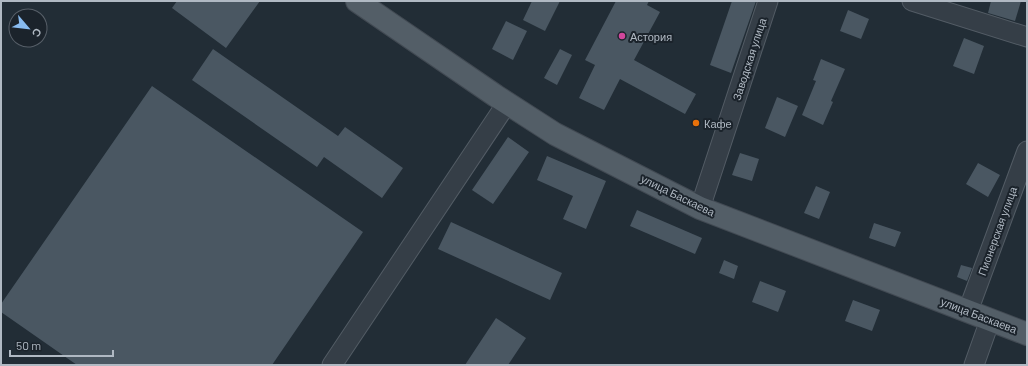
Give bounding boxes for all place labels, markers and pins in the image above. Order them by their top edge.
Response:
place label: Астория [630,30,672,43]
marker: Астория [617,31,627,41]
place label: Кафе [704,117,732,130]
marker: Кафе [691,118,701,128]

